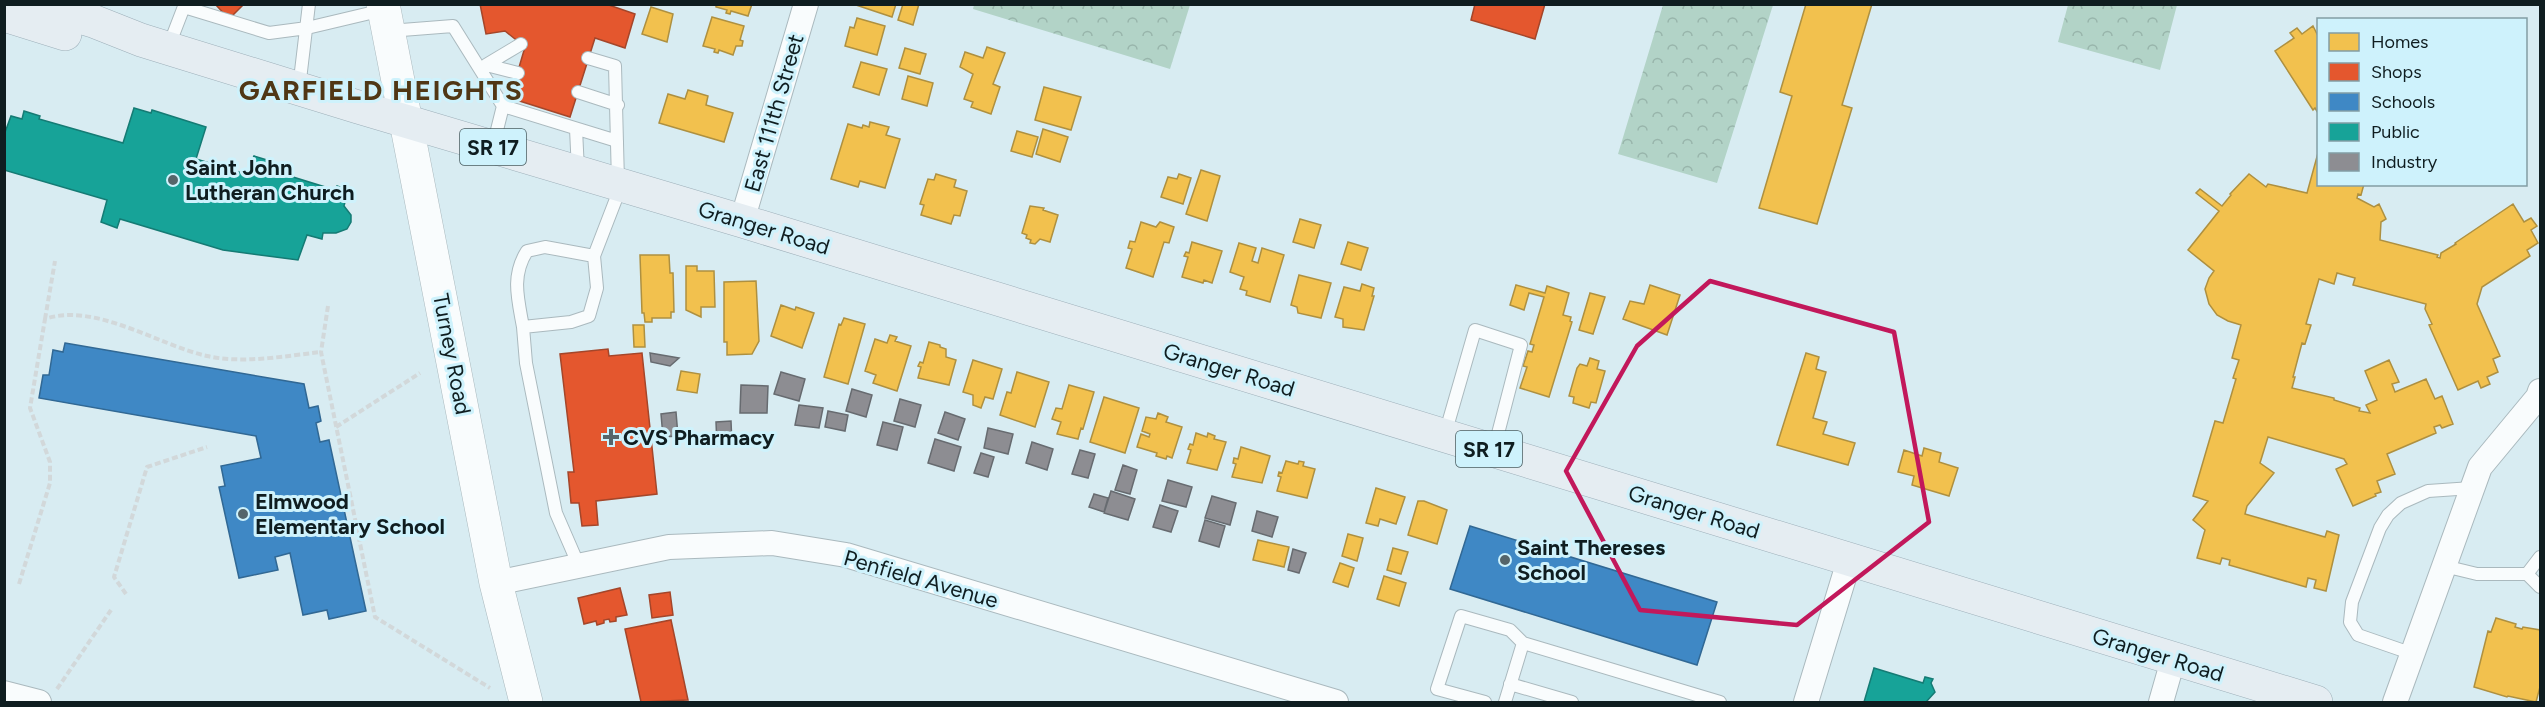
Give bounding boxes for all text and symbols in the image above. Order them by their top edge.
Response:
legend [2317,18,2527,186]
street label: East 111th Street [739,31,809,195]
text: Homes [2371,31,2429,53]
text: Shops [2371,61,2422,83]
district label: GARFIELD HEIGHTS [239,73,523,107]
text: Schools [2371,91,2435,113]
text: Public [2371,121,2420,143]
road number: SR 17 [460,129,526,165]
text: Industry [2371,151,2438,173]
place label: Saint John Lutheran Church [185,154,355,206]
marker: Saint John Lutheran Church [166,173,180,187]
street label: Granger Road [695,195,833,261]
street label: Turney Road [427,291,477,417]
street label: Granger Road [1160,337,1298,403]
place label: CVS Pharmacy [623,424,775,451]
marker: CVS Pharmacy [604,430,618,444]
road number: SR 17 [1456,431,1522,467]
street label: Granger Road [1625,479,1763,545]
place label: Elmwood Elementary School [255,488,445,540]
marker: Elmwood Elementary School [236,507,250,521]
place label: Saint Thereses School [1517,534,1665,586]
street label: Penfield Avenue [841,544,1001,614]
marker: Saint Thereses School [1498,553,1512,567]
street label: Granger Road [2089,622,2227,688]

